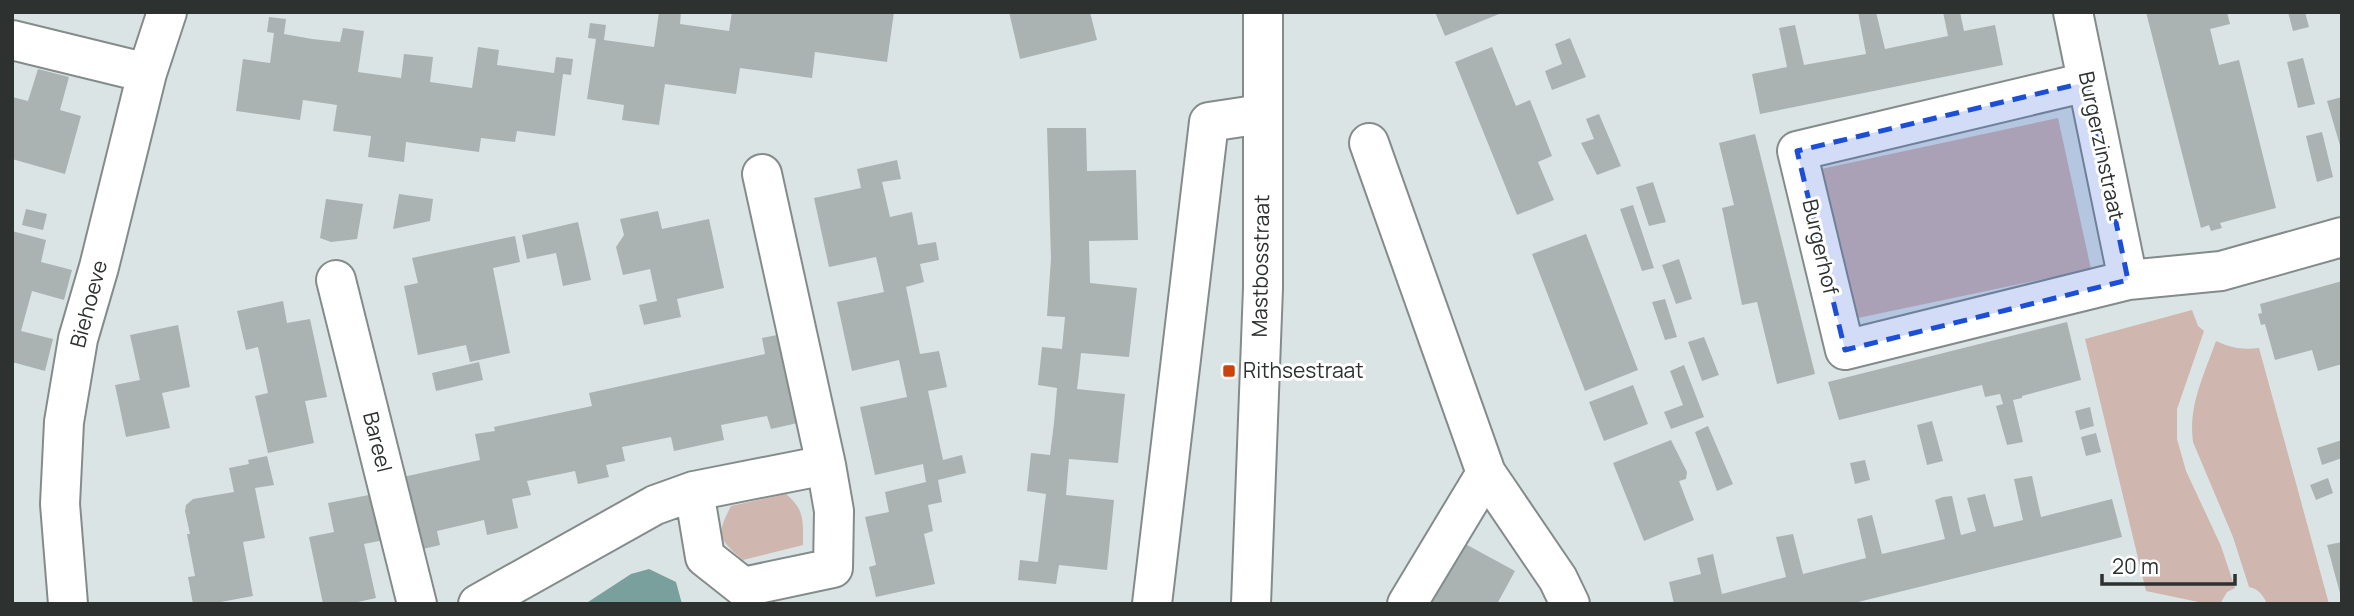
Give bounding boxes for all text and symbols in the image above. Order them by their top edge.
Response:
street label: Burgerzinstraat [2073,69,2131,223]
street label: Mastbosstraat [1245,194,1275,338]
street label: Burgerhof [1796,196,1846,298]
street label: Biehoeve [63,257,113,351]
place label: Rithsestraat [1243,356,1364,384]
marker: Rithsestraat [1221,363,1237,379]
street label: Bareel [357,409,399,475]
scale bar [2102,542,2235,586]
text: 20 m [2112,552,2159,580]

